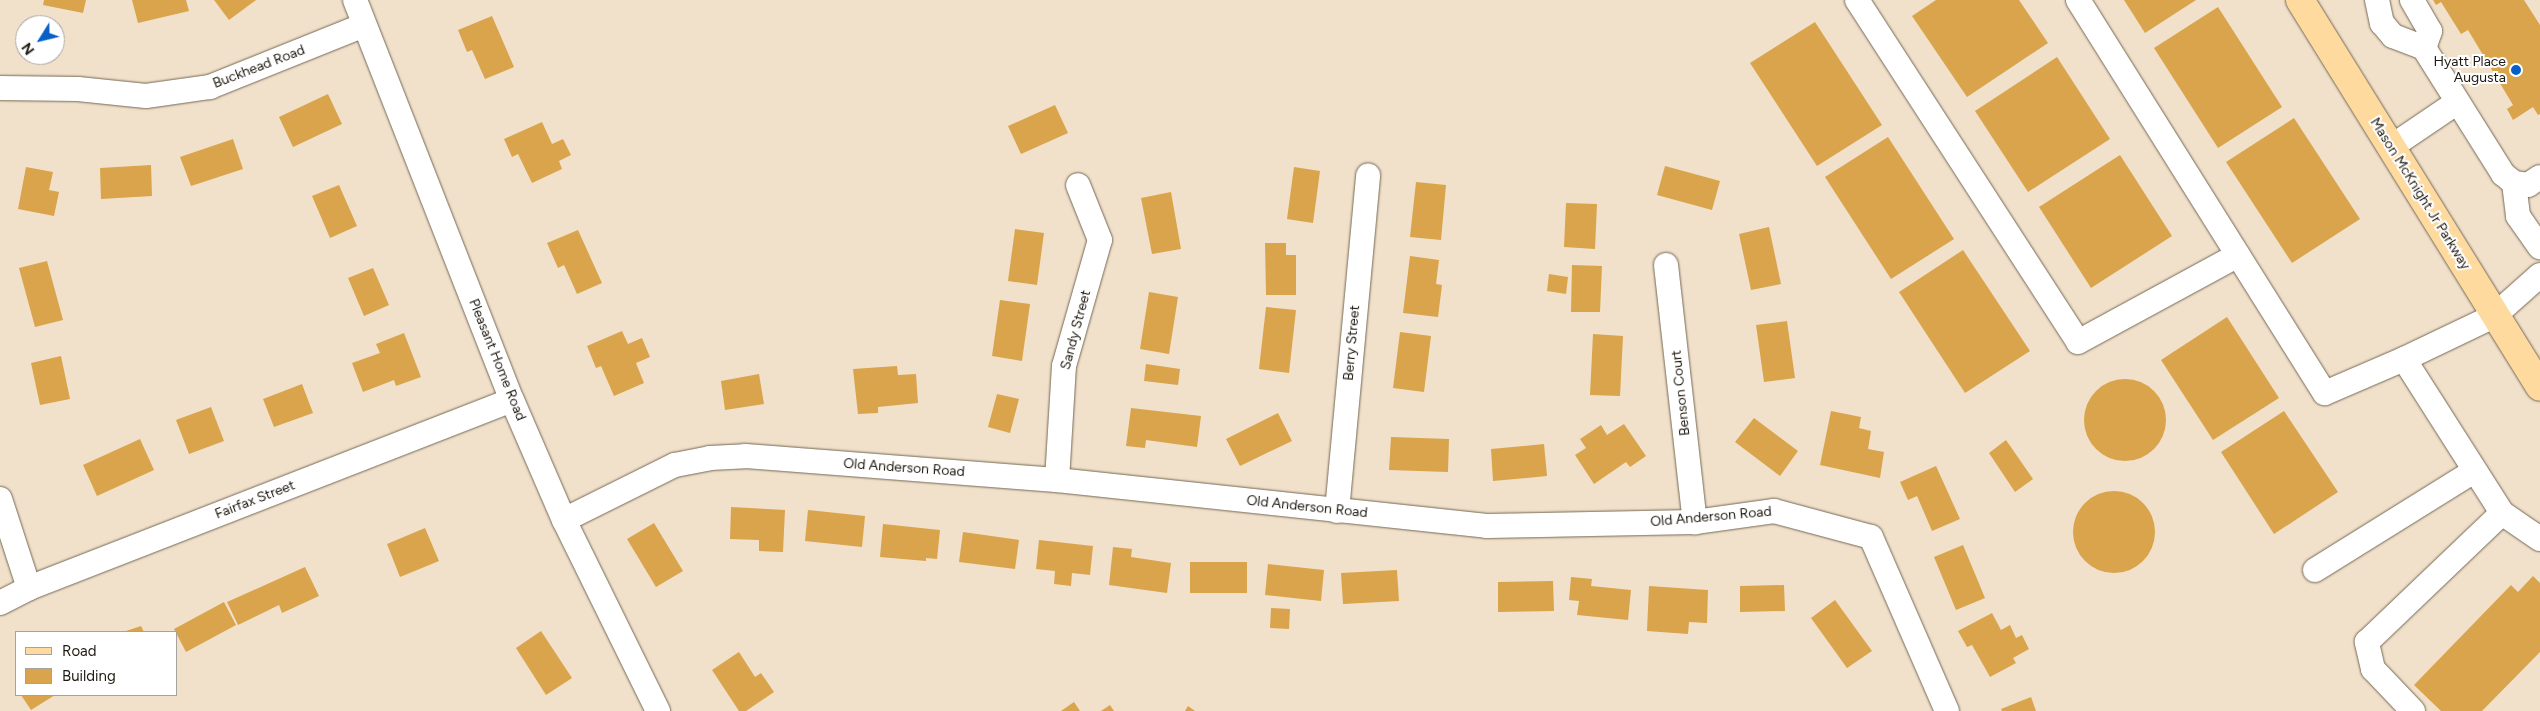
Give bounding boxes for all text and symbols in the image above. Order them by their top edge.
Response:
north arrow [15,15,65,65]
text: N [18,39,38,58]
street label: Buckhead Road [211,42,307,92]
place label: Hyatt Place Augusta [2434,54,2506,86]
marker: Hyatt Place Augusta [2510,64,2522,76]
street label: Mason McKnight Jr Parkway [2366,115,2474,273]
street label: Sandy Street [1057,288,1095,372]
street label: Pleasant Home Road [465,297,529,423]
street label: Berry Street [1340,305,1364,381]
street label: Benson Court [1668,349,1694,437]
street label: Old Anderson Road [843,455,965,481]
street label: Fairfax Street [213,477,297,523]
street label: Old Anderson Road [1246,492,1368,522]
street label: Old Anderson Road [1650,503,1772,531]
legend [15,631,178,696]
text: Road [62,642,97,660]
text: Building [62,667,116,685]

